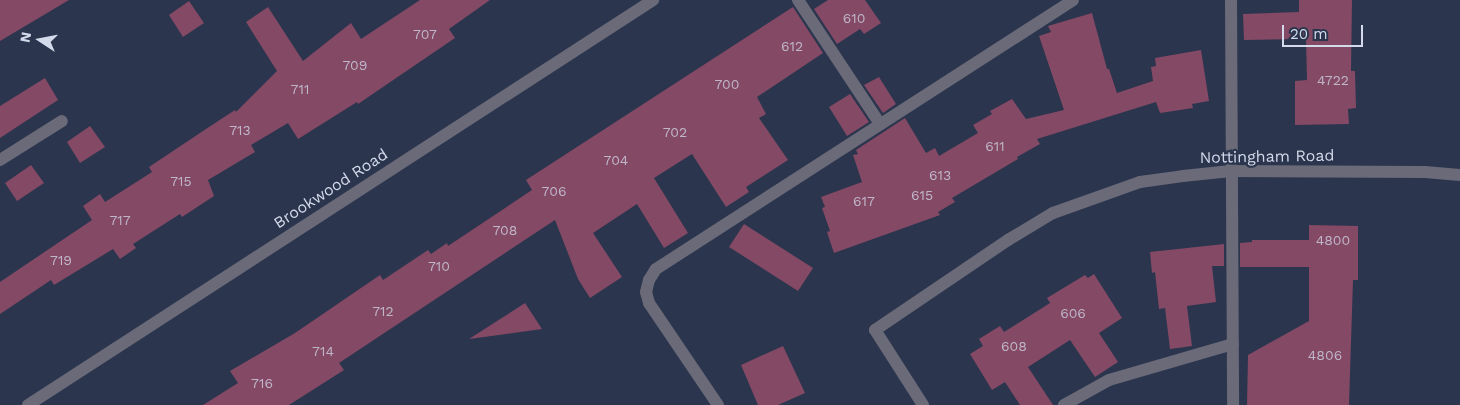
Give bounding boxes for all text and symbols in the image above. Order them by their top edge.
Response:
house number: 610 [843,10,865,26]
north arrow [15,15,65,65]
scale bar [1285,15,1366,47]
text: 20 m [1290,25,1328,43]
house number: 707 [413,26,437,42]
text: N [16,31,34,44]
house number: 612 [781,38,803,54]
house number: 709 [343,57,367,73]
house number: 4722 [1317,72,1349,88]
house number: 700 [715,76,739,92]
house number: 711 [291,81,309,97]
house number: 713 [229,122,251,138]
house number: 702 [663,124,687,140]
house number: 611 [985,138,1005,154]
street label: Brookwood Road [270,145,392,233]
street label: Nottingham Road [1199,146,1335,168]
house number: 704 [604,152,628,168]
house number: 613 [929,167,951,183]
house number: 715 [170,173,192,189]
house number: 706 [542,183,566,199]
house number: 615 [911,187,933,203]
house number: 617 [853,193,875,209]
house number: 717 [109,212,131,228]
house number: 708 [493,222,517,238]
house number: 4800 [1316,232,1350,248]
house number: 719 [50,252,72,268]
house number: 710 [428,258,450,274]
house number: 712 [372,303,394,319]
house number: 606 [1060,305,1086,321]
house number: 608 [1001,338,1027,354]
house number: 714 [312,343,334,359]
house number: 4806 [1308,347,1342,363]
house number: 716 [251,375,273,391]

